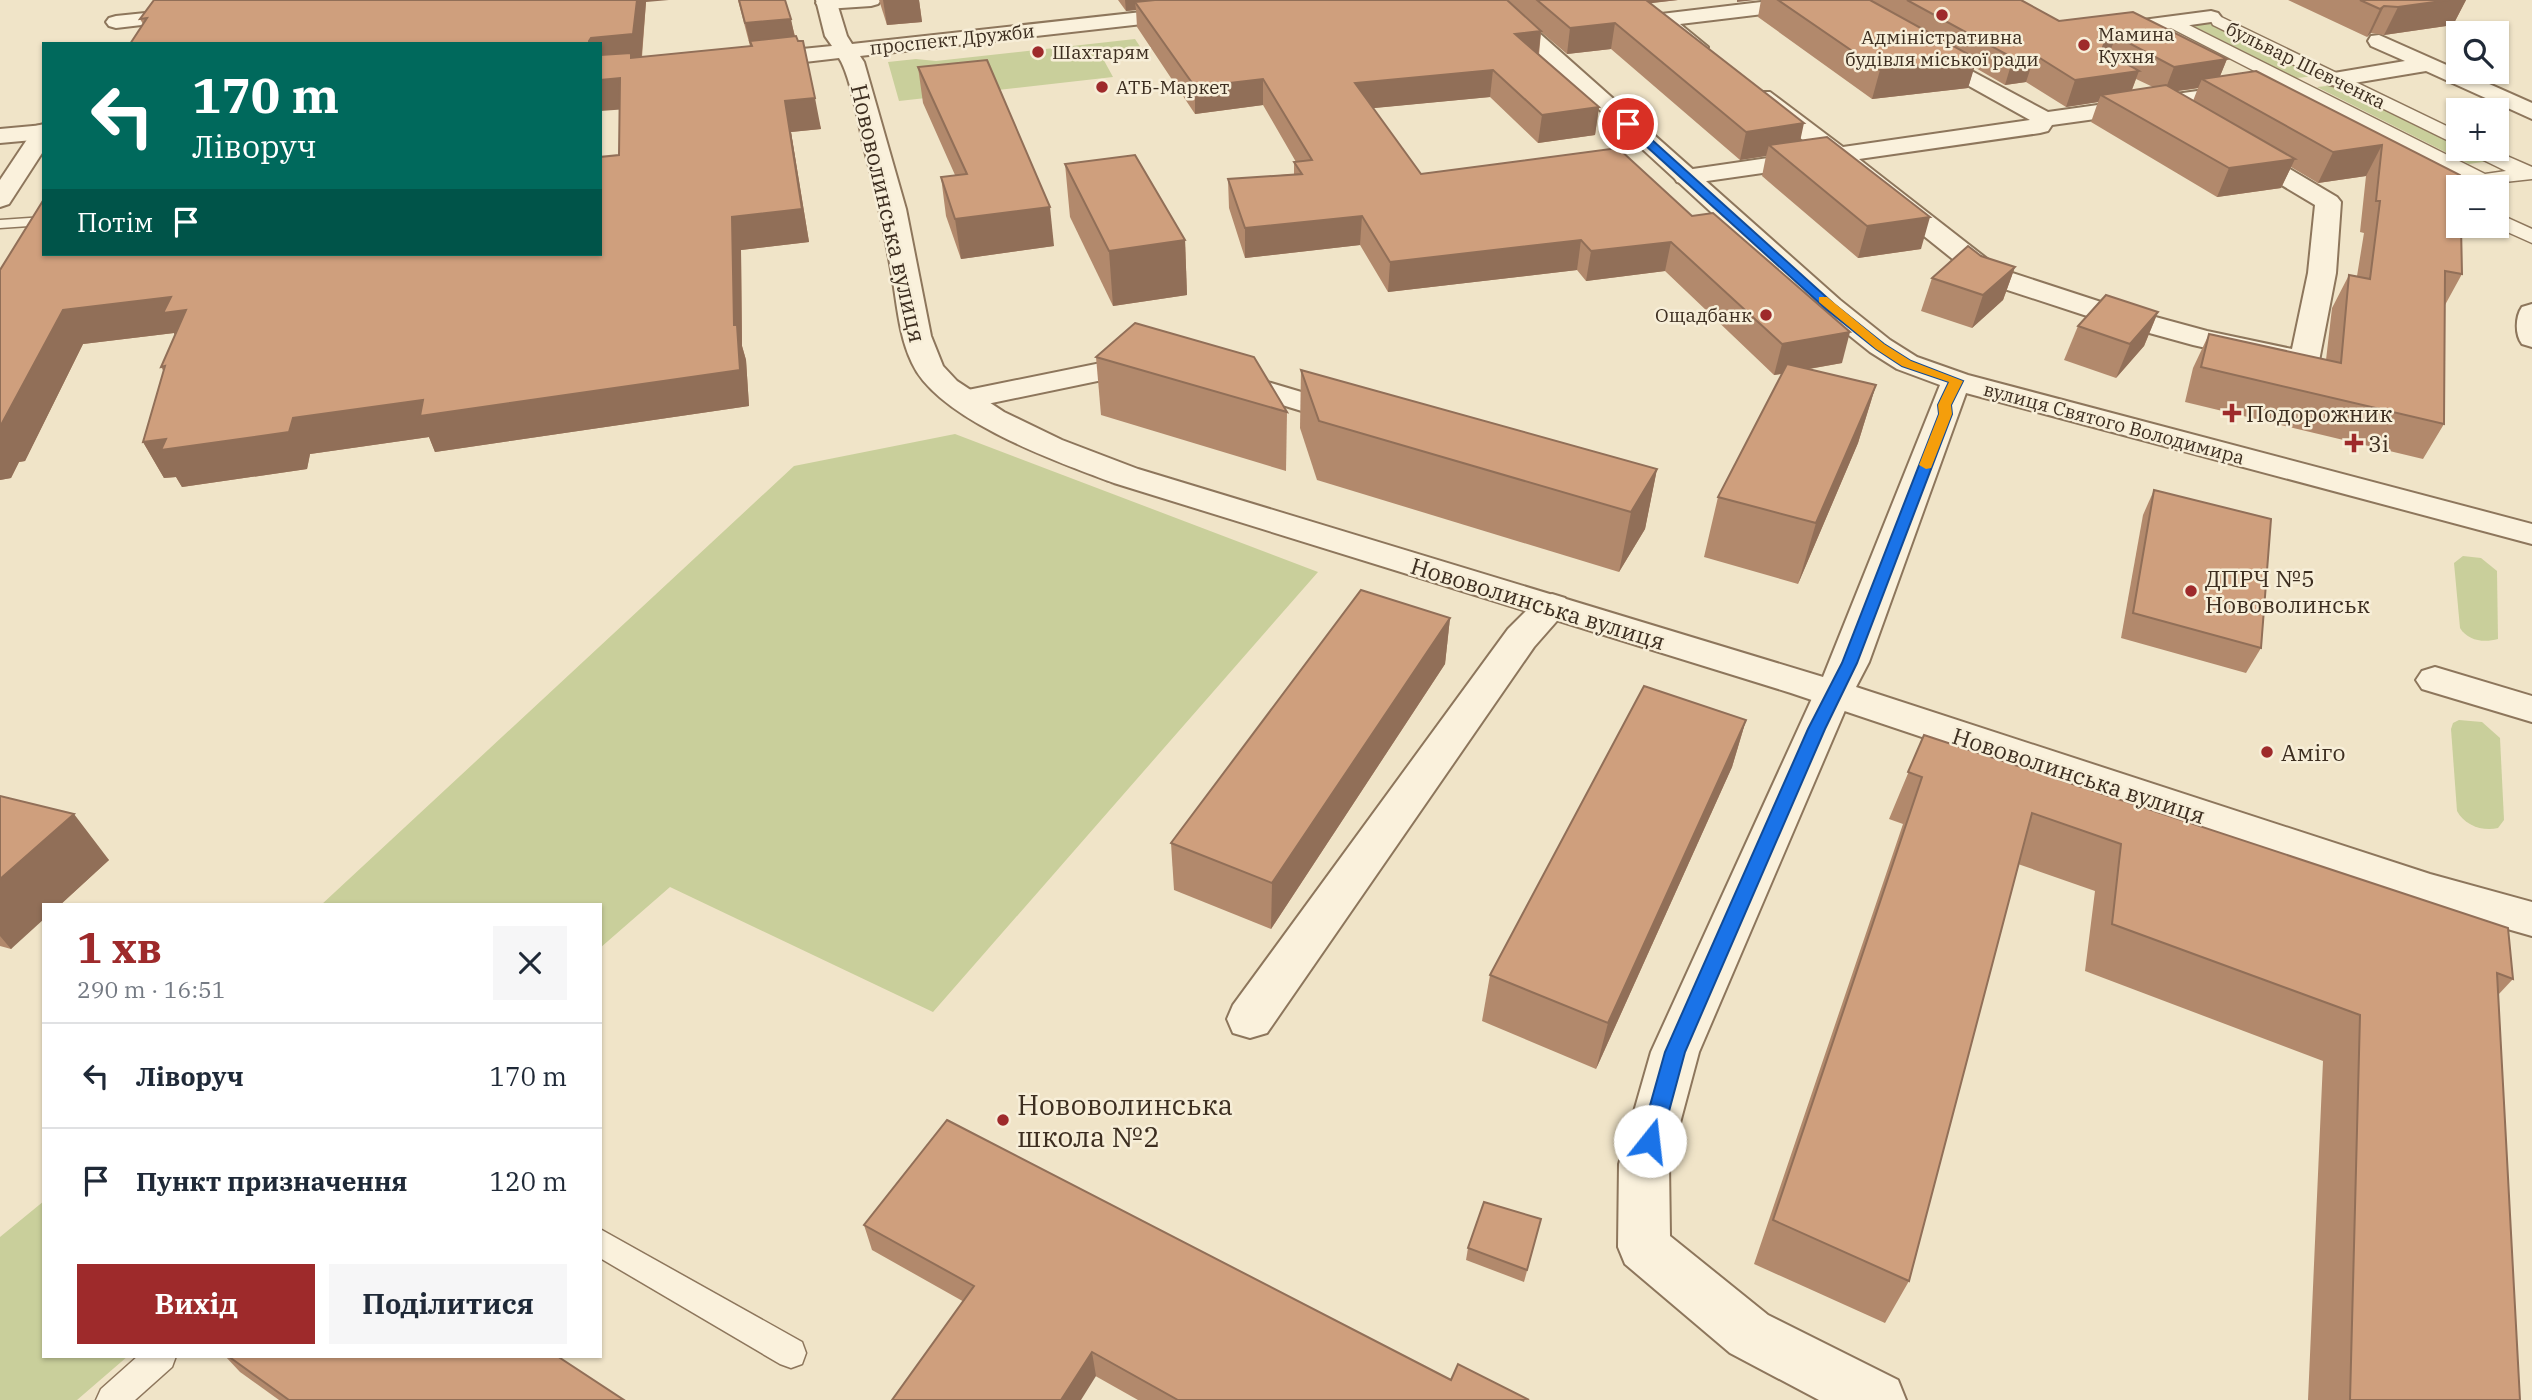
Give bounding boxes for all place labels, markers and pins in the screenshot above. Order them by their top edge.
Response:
marker: Адміністративна будівля міської ради [1934,7,1950,23]
place label: Мамина Кухня [2098,22,2175,68]
place label: Адміністративна будівля міської ради [1845,25,2039,71]
marker: Мамина Кухня [2076,37,2092,53]
place label: Шахтарям [1052,40,1150,64]
marker: Шахтарям [1030,44,1046,60]
place label: АТБ-Маркет [1116,75,1229,99]
marker: АТБ-Маркет [1094,79,1110,95]
pin [1598,94,1658,154]
place label: Ощадбанк [1655,303,1752,327]
marker: Ощадбанк [1758,307,1774,323]
place label: Подорожник [2246,398,2393,428]
marker: Подорожник [2224,405,2240,421]
place label: 3і [2368,428,2389,458]
marker: 3і [2346,435,2362,451]
place label: ДПРЧ №5 Нововолинськ [2205,563,2371,619]
marker: ДПРЧ №5 Нововолинськ [2183,583,2199,599]
place label: Аміго [2281,737,2346,767]
marker: Аміго [2259,744,2275,760]
place label: Нововолинська школа №2 [1017,1086,1233,1155]
marker: Нововолинська школа №2 [995,1112,1011,1128]

